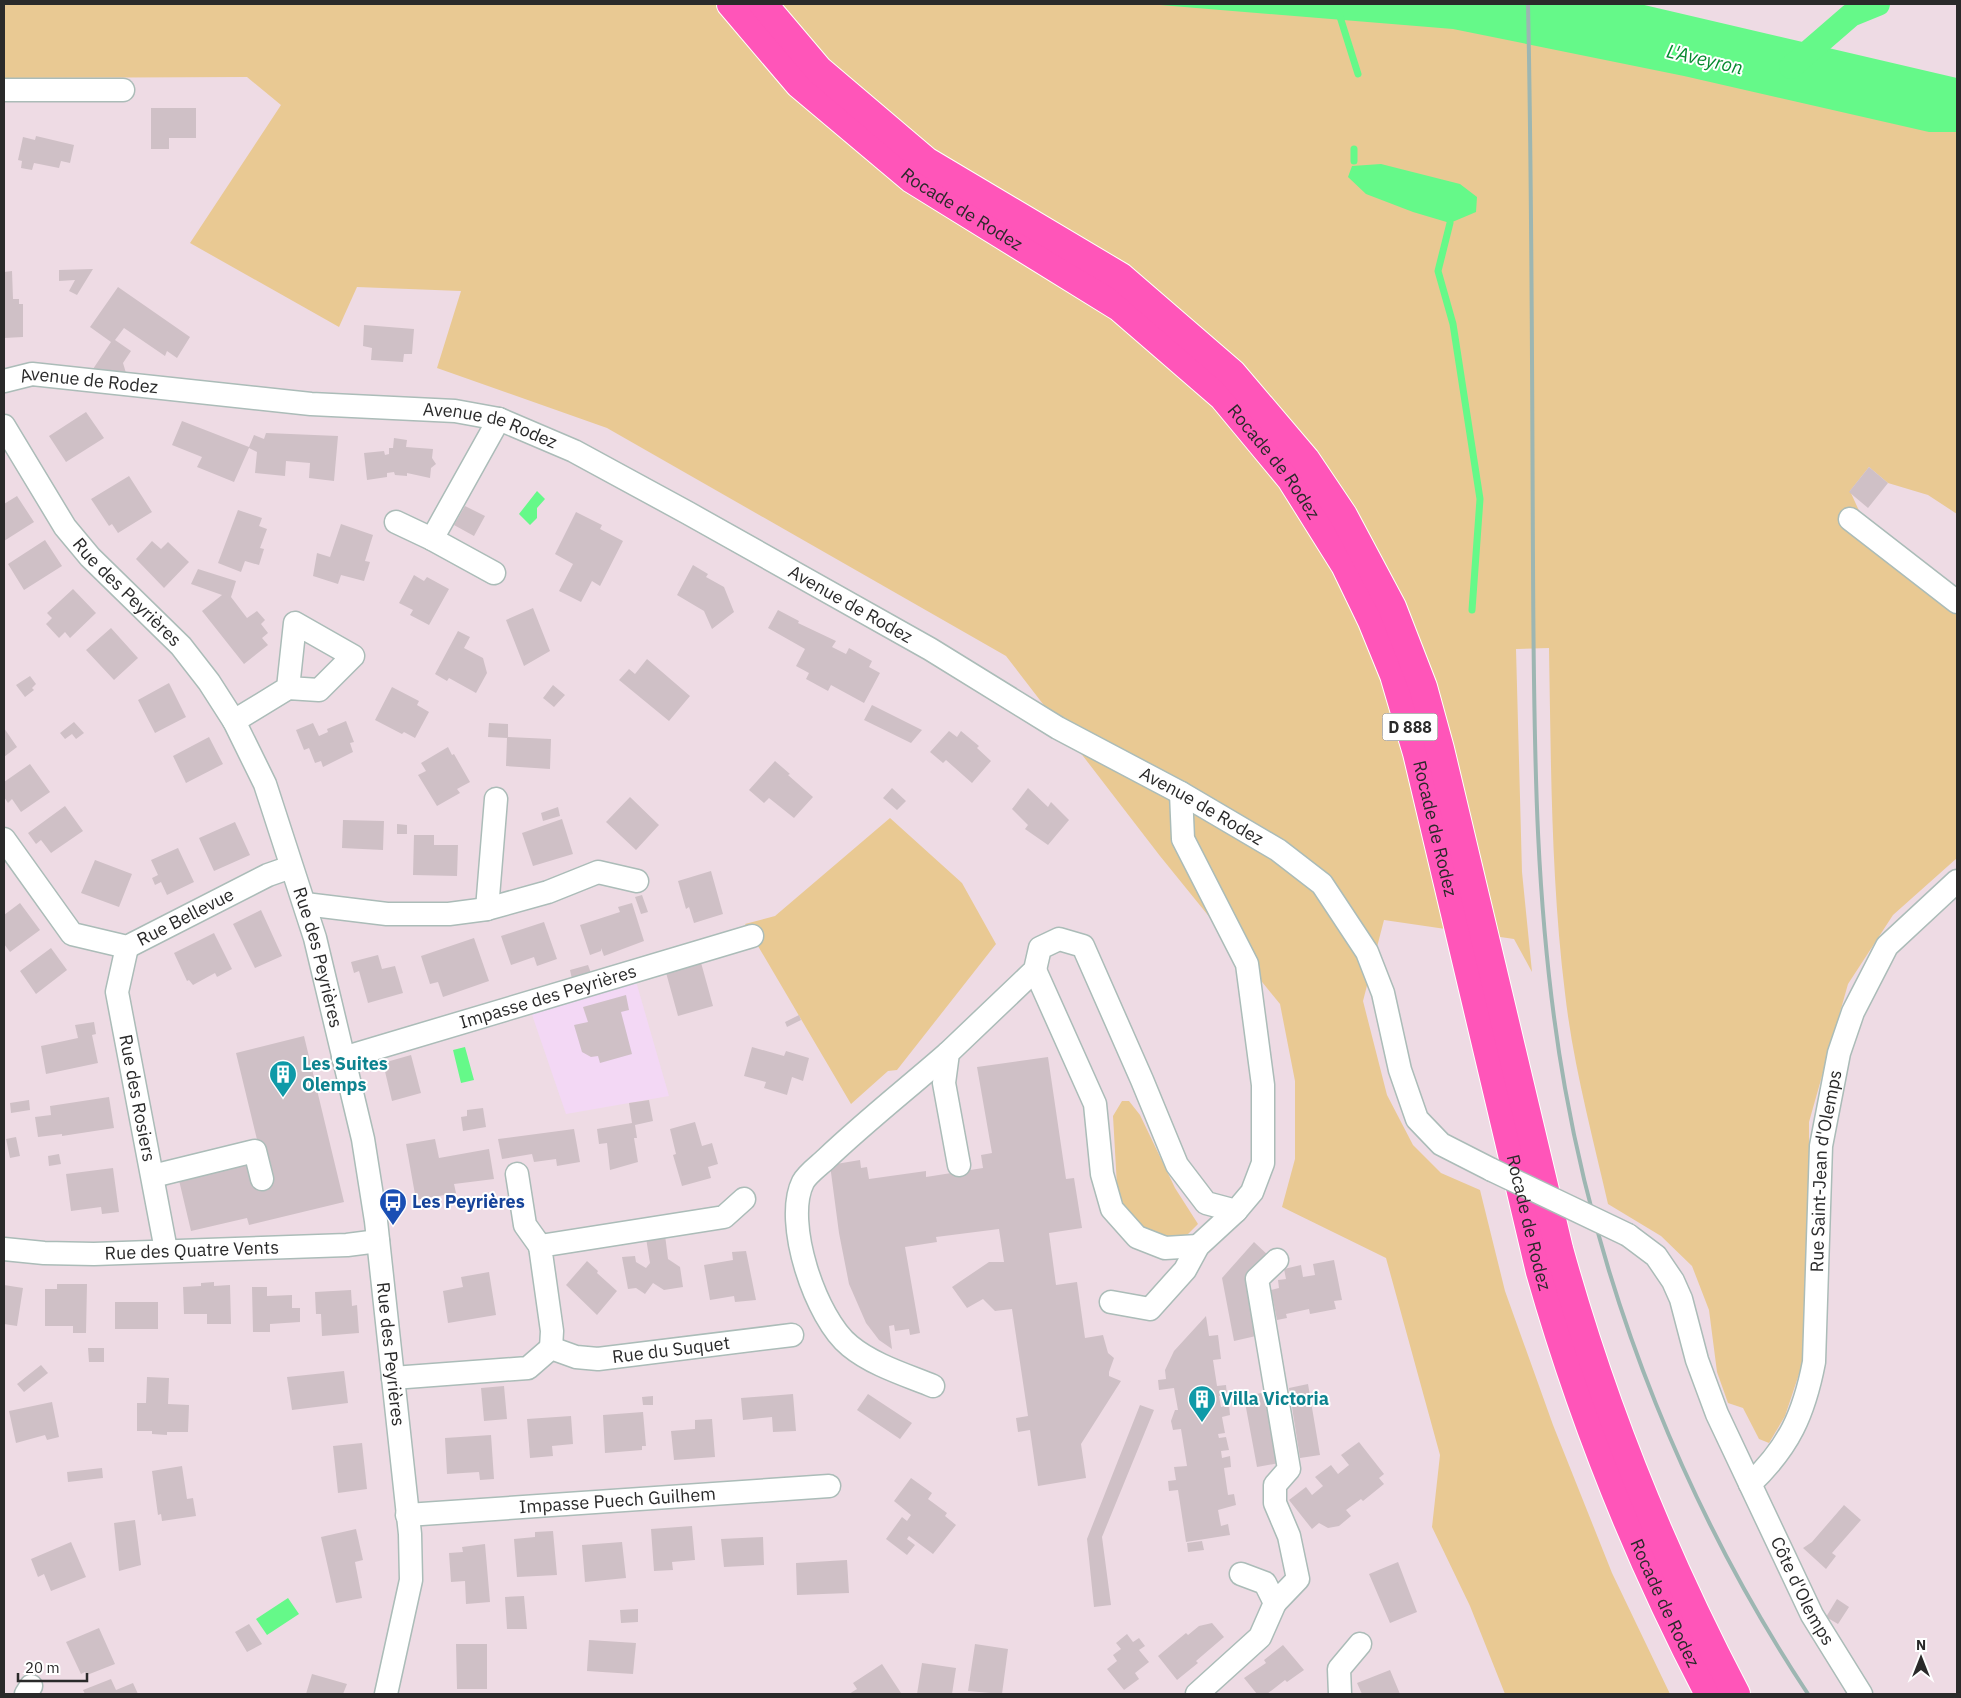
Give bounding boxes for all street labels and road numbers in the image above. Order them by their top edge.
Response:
street label: Rocade de Rodez [896,163,1027,256]
street label: Avenue de Rodez [17,362,159,398]
street label: Avenue de Rodez [422,397,561,453]
street label: Rocade de Rodez [1223,399,1325,523]
street label: Rue des Peyrières [68,533,187,651]
street label: Avenue de Rodez [784,560,917,648]
road number: D 888 [1382,714,1438,740]
street label: Rocade de Rodez [1408,758,1463,899]
street label: Avenue de Rodez [1136,761,1268,850]
street label: Rue Bellevue [133,882,238,951]
street label: Rue des Peyrières [288,884,348,1030]
street label: Impasse des Peyrières [457,959,639,1034]
street label: Rue des Rosiers [114,1032,161,1164]
street label: Rue Saint-Jean d'Olemps [1805,1068,1846,1273]
street label: Rocade de Rodez [1502,1152,1557,1293]
street label: Rue des Quatre Vents [104,1235,279,1265]
street label: Rue des Peyrières [372,1281,410,1427]
street label: Rue du Suquet [611,1331,731,1368]
street label: Impasse Puech Guilhem [518,1482,717,1518]
street label: Côte d'Olemps [1766,1533,1840,1649]
street label: Rocade de Rodez [1625,1535,1705,1671]

